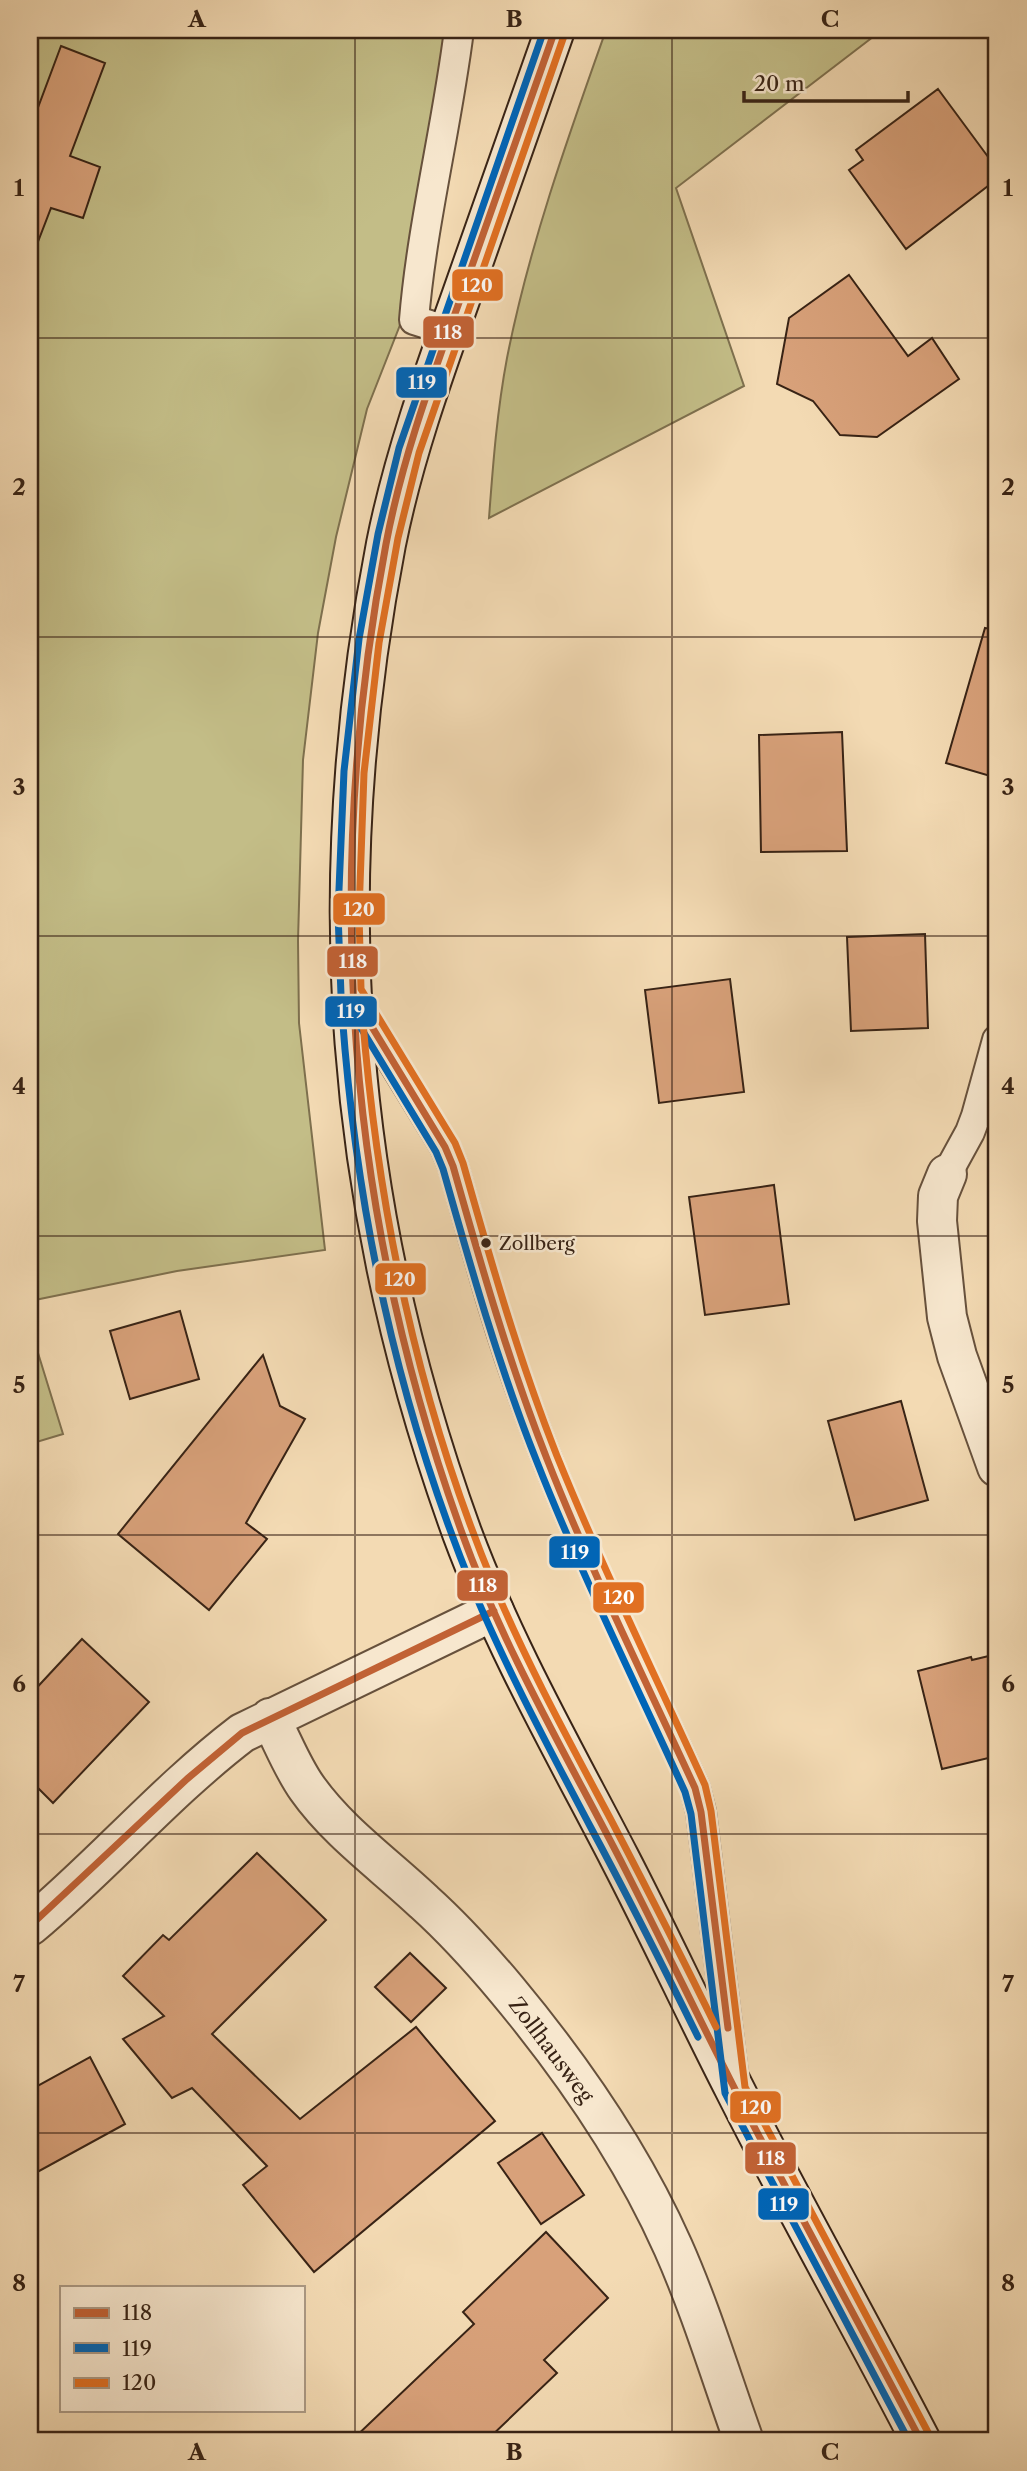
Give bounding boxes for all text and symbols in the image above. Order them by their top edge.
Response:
text: A [187,5,207,33]
text: B [505,5,523,33]
text: C [821,5,839,33]
scale bar [744,60,908,104]
text: 20 m [754,71,805,96]
text: 1 [14,174,25,202]
text: 1 [1003,174,1014,202]
line badge: 120 [451,268,504,302]
text: 120 [461,274,493,297]
line badge: 118 [422,315,475,349]
text: 118 [434,321,462,344]
line badge: 119 [395,366,448,399]
text: 119 [408,371,436,394]
text: 2 [12,473,26,501]
text: 2 [1001,473,1015,501]
text: 3 [13,773,26,801]
text: 3 [1002,773,1015,801]
line badge: 120 [332,892,386,926]
text: 120 [343,898,375,921]
line badge: 118 [326,945,379,978]
text: 118 [339,950,367,973]
line badge: 119 [324,995,378,1028]
text: 119 [337,1000,365,1023]
text: 4 [12,1072,26,1100]
text: 4 [1001,1072,1015,1100]
place label: Zollberg [499,1232,576,1255]
marker: Zollberg [479,1236,493,1250]
line badge: 120 [374,1262,427,1296]
text: 120 [384,1268,416,1291]
text: 5 [13,1371,25,1399]
text: 5 [1002,1371,1014,1399]
line badge: 119 [548,1535,601,1569]
text: 119 [561,1541,589,1564]
line badge: 118 [456,1569,509,1602]
text: 118 [469,1574,497,1597]
line badge: 120 [592,1581,645,1614]
text: 120 [603,1586,635,1609]
text: 6 [12,1670,26,1698]
text: 6 [1001,1670,1015,1698]
text: 7 [13,1970,25,1998]
text: 7 [1002,1970,1014,1998]
street label: Zollhausweg [504,1992,600,2108]
line badge: 120 [729,2090,782,2124]
text: 120 [740,2096,772,2119]
line badge: 118 [744,2141,797,2175]
text: 118 [757,2147,785,2170]
line badge: 119 [757,2187,810,2221]
text: 119 [770,2193,798,2216]
text: 8 [12,2269,26,2297]
text: 8 [1001,2269,1015,2297]
legend [60,2286,304,2412]
text: 118 [122,2300,152,2325]
text: 119 [122,2336,152,2361]
text: 120 [122,2370,156,2395]
text: A [187,2438,207,2466]
text: B [505,2438,523,2466]
text: C [821,2438,839,2466]

